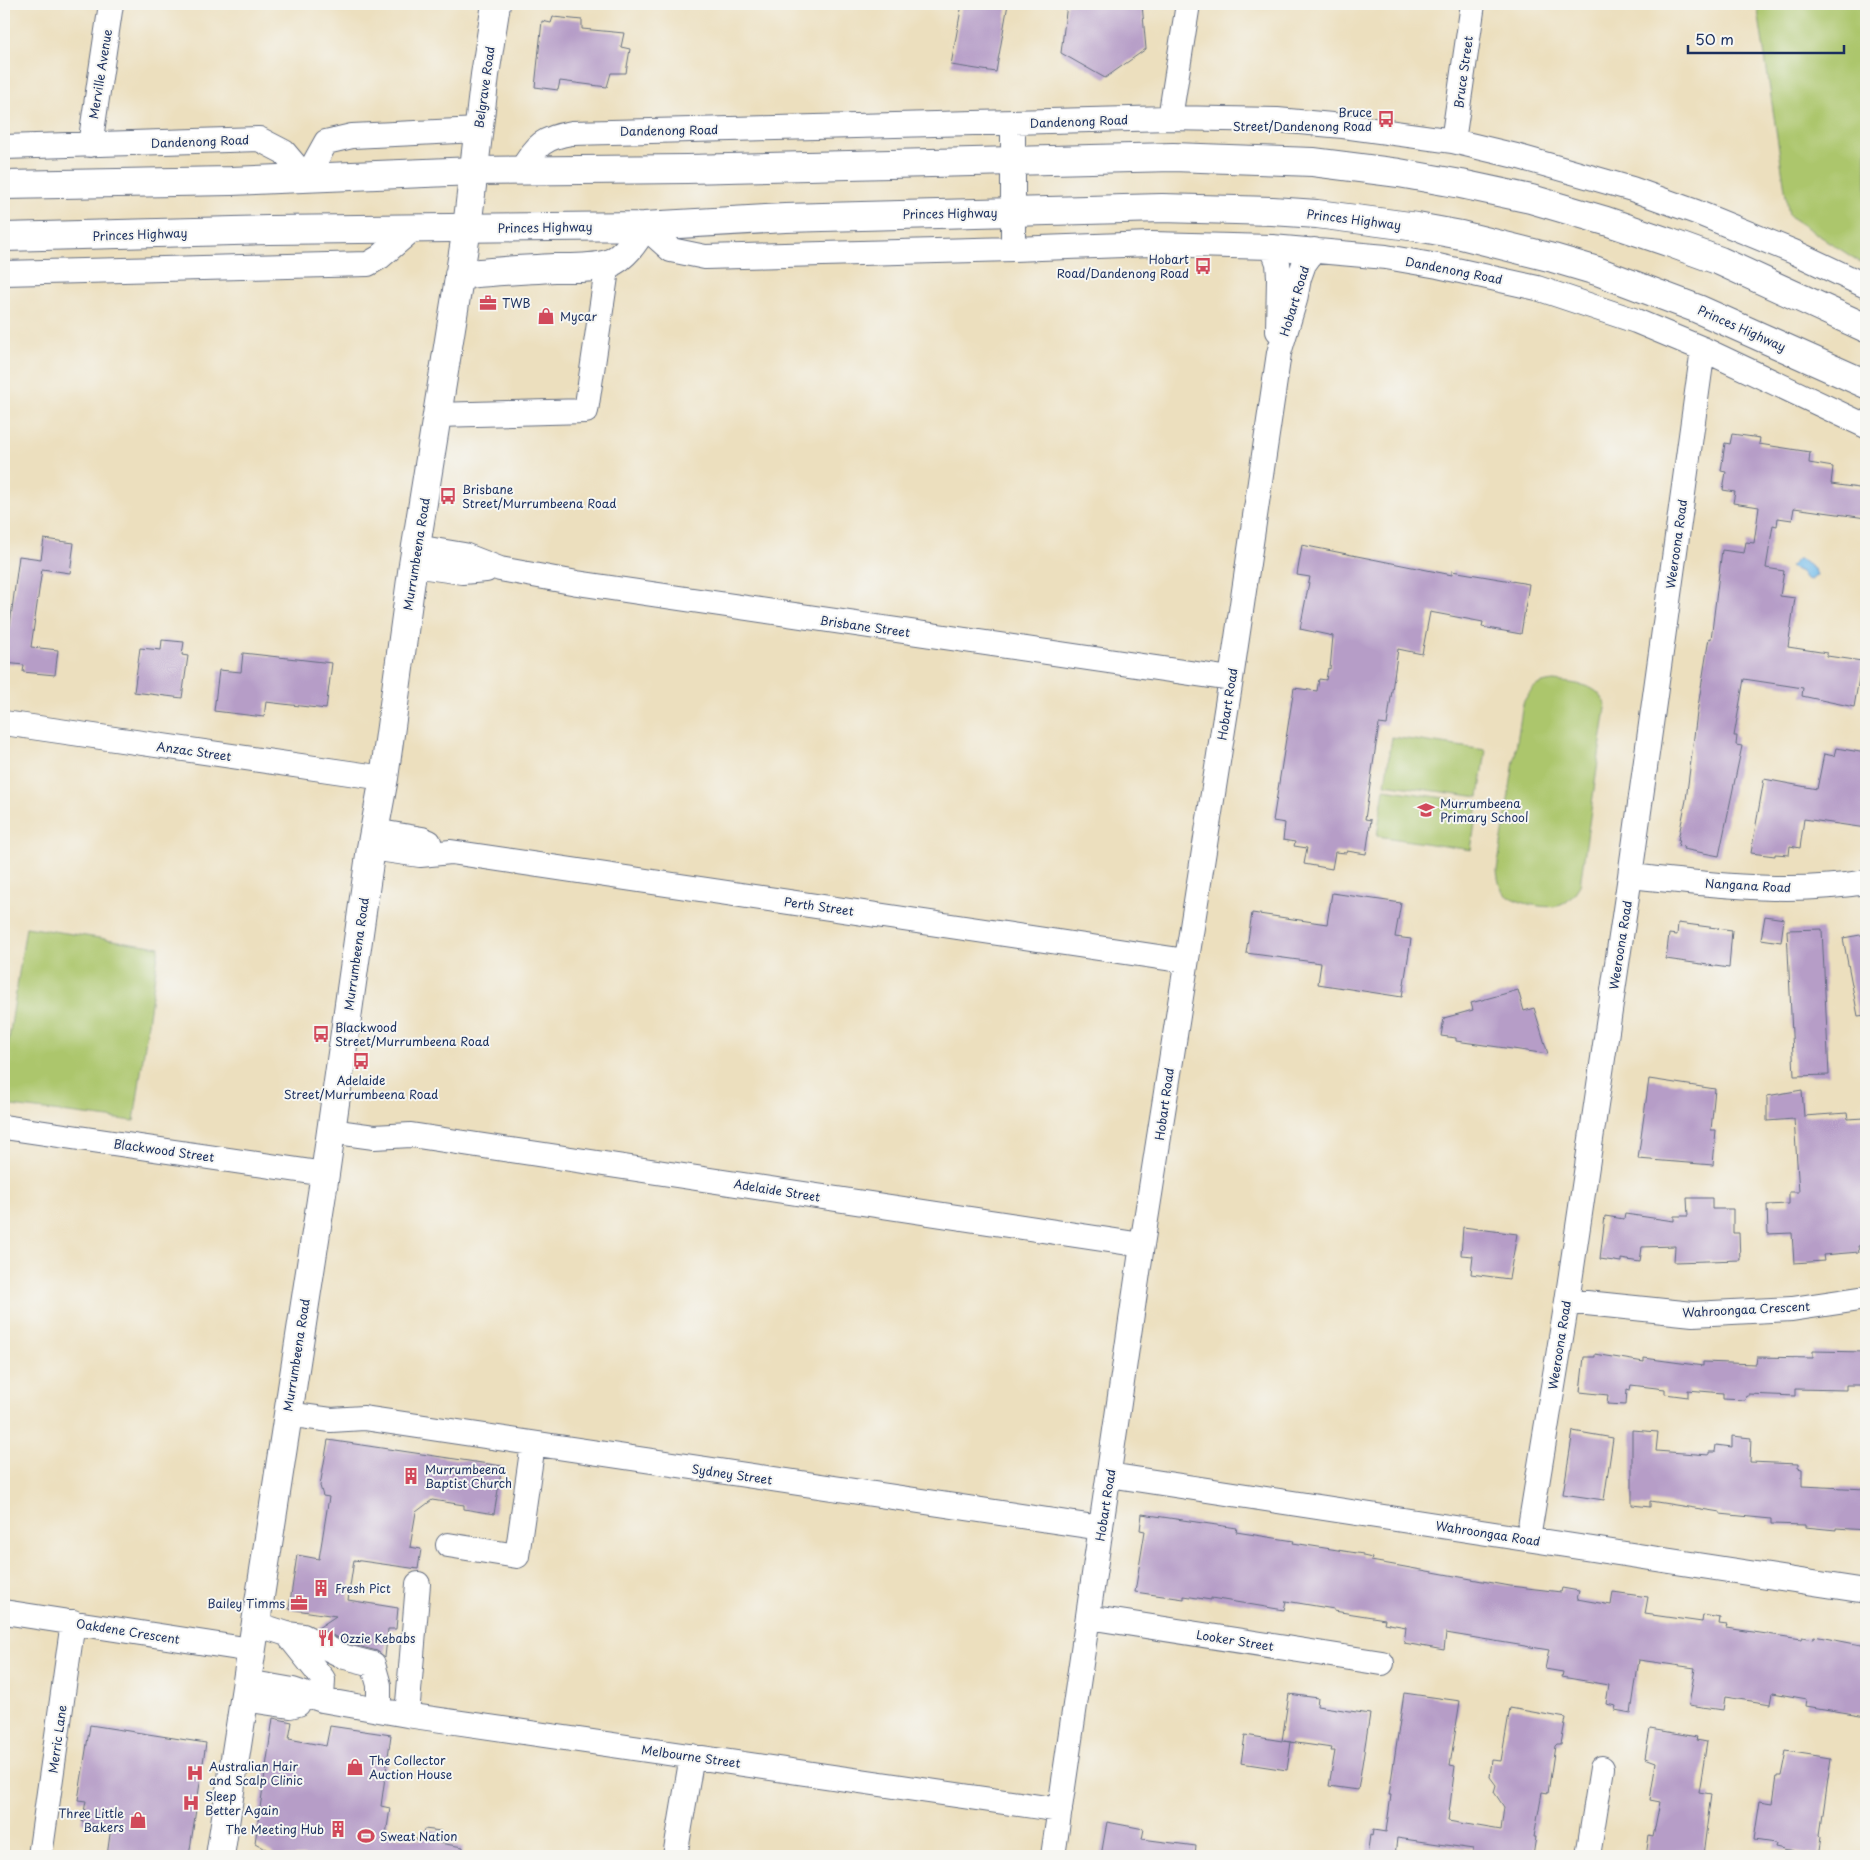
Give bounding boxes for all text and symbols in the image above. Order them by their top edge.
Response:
scale bar [1688,22,1844,54]
street label: Merville Avenue [84,27,116,120]
text: 50 m [1695,27,1734,50]
street label: Bruce Street [1449,35,1477,109]
street label: Belgrave Road [469,45,499,129]
place label: Bruce Street/Dandenong Road [1233,103,1372,135]
bus stop icon: Bruce Street/Dandenong Road [1376,109,1396,129]
street label: Dandenong Road [1029,110,1129,132]
street label: Dandenong Road [620,120,718,140]
street label: Dandenong Road [150,130,250,152]
street label: Princes Highway [902,203,998,223]
street label: Princes Highway [1306,204,1402,234]
street label: Princes Highway [497,217,593,237]
street label: Princes Highway [92,223,188,245]
place label: Hobart Road/Dandenong Road [1057,250,1189,282]
street label: Dandenong Road [1404,252,1504,288]
bus stop icon: Hobart Road/Dandenong Road [1193,256,1213,276]
street label: Hobart Road [1275,263,1313,339]
office icon: TWB [478,293,498,313]
place label: TWB [502,294,530,312]
street label: Princes Highway [1695,301,1789,355]
shop icon: Mycar [536,306,556,326]
place label: Mycar [560,307,598,325]
place label: Brisbane Street/Murrumbeena Road [462,480,617,512]
bus stop icon: Brisbane Street/Murrumbeena Road [438,486,458,506]
street label: Murrumbeena Road [398,496,434,612]
street label: Weeroona Road [1661,498,1691,590]
street label: Brisbane Street [819,611,911,641]
street label: Hobart Road [1212,667,1242,741]
street label: Anzac Street [155,737,233,765]
place label: Murrumbeena Primary School [1440,794,1528,826]
school or university icon: Murrumbeena Primary School [1416,800,1436,820]
street label: Nangana Road [1704,874,1792,896]
street label: Perth Street [783,892,855,920]
street label: Murrumbeena Road [339,896,373,1012]
street label: Weeroona Road [1604,899,1636,991]
place label: Blackwood Street/Murrumbeena Road [335,1018,490,1050]
bus stop icon: Blackwood Street/Murrumbeena Road [311,1024,331,1044]
bus stop icon: Adelaide Street/Murrumbeena Road [351,1051,371,1071]
street label: Hobart Road [1150,1067,1178,1141]
place label: Adelaide Street/Murrumbeena Road [284,1071,438,1103]
street label: Blackwood Street [112,1134,216,1166]
street label: Adelaide Street [733,1174,822,1206]
street label: Murrumbeena Road [278,1297,314,1413]
street label: Wahroongaa Crescent [1682,1297,1810,1321]
street label: Weeroona Road [1543,1299,1575,1391]
street label: Sydney Street [691,1459,774,1489]
place label: Murrumbeena Baptist Church [425,1460,512,1492]
building icon: Murrumbeena Baptist Church [401,1466,421,1486]
street label: Hobart Road [1090,1468,1120,1542]
street label: Wahroongaa Road [1434,1516,1542,1550]
building icon: Fresh Pict [311,1578,331,1598]
place label: Fresh Pict [335,1579,391,1597]
office icon: Bailey Timms [289,1593,309,1613]
place label: Bailey Timms [207,1594,285,1612]
street label: Oakdene Crescent [75,1614,181,1648]
street label: Looker Street [1195,1625,1275,1655]
restaurant icon: Ozzie Kebabs [316,1628,336,1648]
place label: Ozzie Kebabs [340,1629,416,1647]
street label: Merric Lane [43,1703,71,1774]
street label: Melbourne Street [640,1740,742,1772]
place label: The Collector Auction House [369,1751,453,1783]
place label: Australian Hair and Scalp Clinic [209,1757,303,1789]
shop icon: The Collector Auction House [345,1757,365,1777]
hospital icon: Australian Hair and Scalp Clinic [185,1763,205,1783]
place label: Sleep Better Again [205,1787,279,1819]
hospital icon: Sleep Better Again [181,1793,201,1813]
place label: Three Little Bakers [58,1804,125,1836]
shop icon: Three Little Bakers [128,1810,148,1830]
building icon: The Meeting Hub [328,1819,348,1839]
place label: The Meeting Hub [226,1820,324,1838]
sports icon: Sweat Nation [356,1826,376,1846]
place label: Sweat Nation [380,1827,457,1845]

